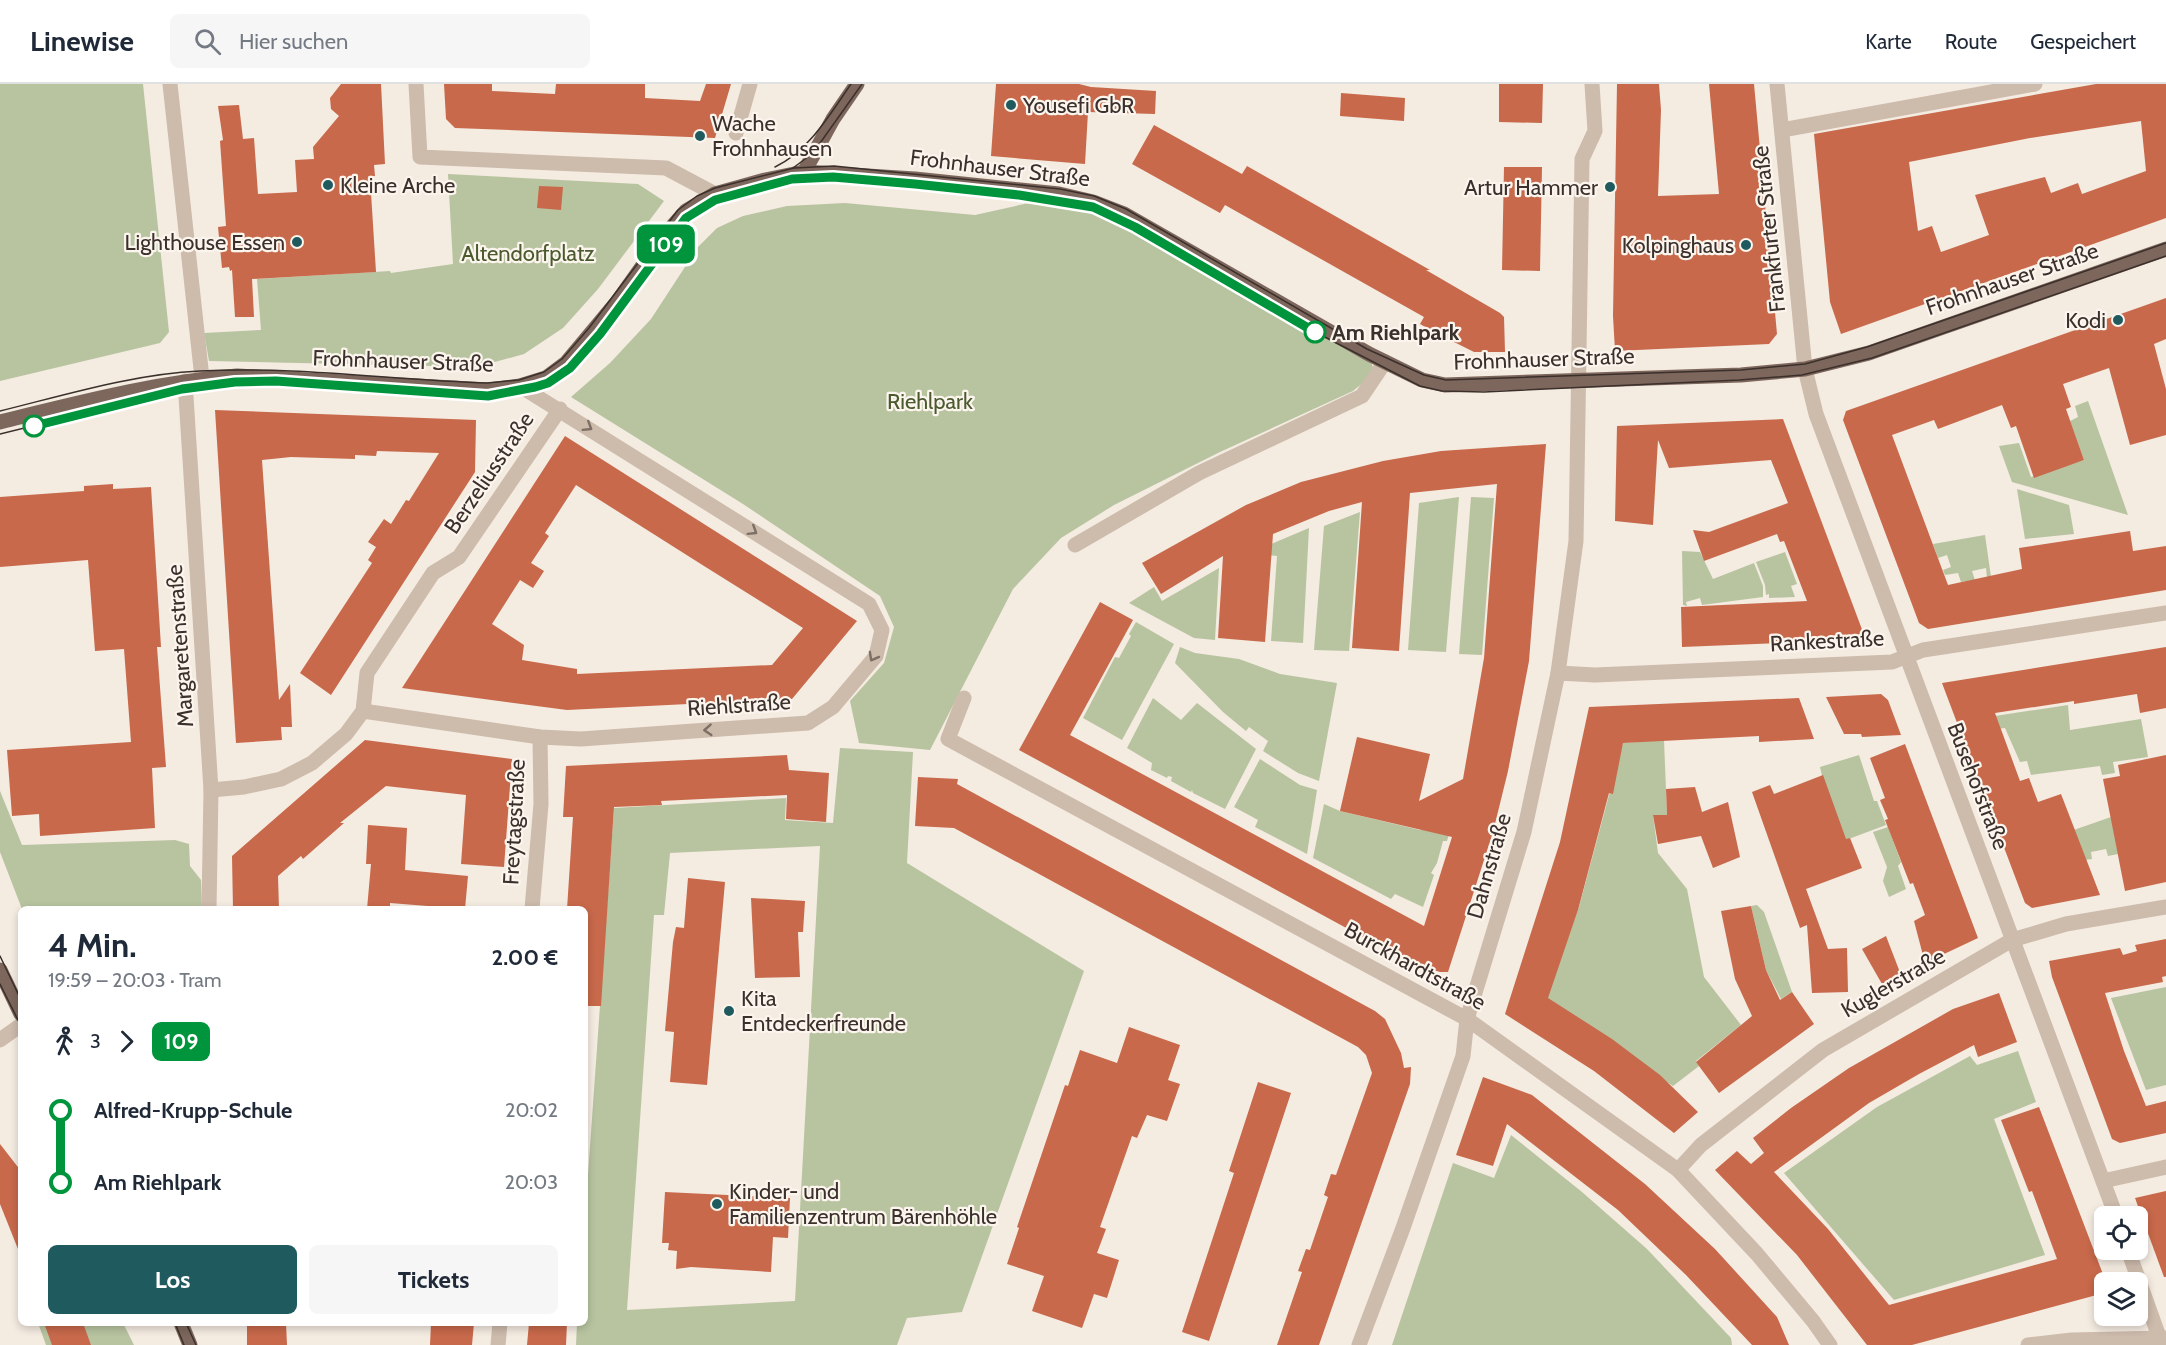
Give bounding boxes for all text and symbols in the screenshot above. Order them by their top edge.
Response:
search box [170,14,590,68]
text: Linewise [30,24,134,58]
icon: search [191,25,224,58]
text: Hier suchen [239,28,348,55]
text: Karte [1865,29,1912,54]
text: Route [1945,29,1997,54]
text: Gespeichert [2030,29,2136,54]
place label: Yousefi GbR [1022,92,1134,119]
marker: Yousefi GbR [1004,98,1018,112]
place label: Wache Frohnhausen [712,110,832,162]
marker: Wache Frohnhausen [693,129,707,143]
street label: Frohnhauser Straße [909,144,1091,192]
street label: Frankfurter Straße [1747,144,1791,314]
place label: Kleine Arche [340,172,455,199]
place label: Artur Hammer [1464,174,1598,201]
marker: Kleine Arche [321,178,335,192]
marker: Artur Hammer [1603,180,1617,194]
line badge: 109 [632,224,700,264]
place label: Lighthouse Essen [124,229,285,256]
text: 109 [649,232,683,257]
place label: Kolpinghaus [1622,232,1734,259]
marker: Lighthouse Essen [290,235,304,249]
street label: Frohnhauser Straße [1922,237,2102,321]
marker: Kolpinghaus [1739,238,1753,252]
park label: Altendorfplatz [461,240,595,267]
place label: Kodi [2065,307,2106,334]
marker: Kodi [2111,313,2125,327]
place label: Am Riehlpark [1332,319,1460,346]
marker: Am Riehlpark [1304,321,1326,343]
street label: Frohnhauser Straße [1453,342,1635,376]
street label: Frohnhauser Straße [312,344,494,378]
park label: Riehlpark [887,388,973,415]
street label: Berzeliusstraße [438,407,540,539]
unlabelled marker [23,415,45,437]
one-way arrow [582,419,592,431]
one-way arrow [747,523,757,535]
street label: Margaretenstraße [161,564,199,728]
street label: Rankestraße [1769,625,1885,657]
one-way arrow [869,651,880,661]
street label: Riehlstraße [686,688,792,722]
street label: Busehofstraße [1941,719,2015,853]
one-way arrow [703,723,712,736]
street label: Freytagstraße [497,758,531,886]
street label: Dahnstraße [1461,810,1517,922]
street label: Burckhardtstraße [1340,916,1490,1016]
text: 4 Min. [48,925,137,965]
street label: Kuglerstraße [1836,942,1950,1024]
text: 2.00 € [492,944,558,971]
text: 19:59 – 20:03 · Tram [48,968,221,992]
place label: Kita Entdeckerfreunde [741,985,906,1037]
marker: Kita Entdeckerfreunde [722,1004,736,1018]
icon: walk [48,1025,81,1058]
icon: forward [110,1025,143,1058]
text: 3 [90,1029,101,1053]
text: 109 [164,1029,198,1054]
text: Alfred-Krupp-Schule [94,1097,292,1124]
text: 20:02 [505,1098,558,1122]
text: Am Riehlpark [94,1169,221,1196]
text: 20:03 [505,1170,558,1194]
place label: Kinder- und Familienzentrum Bärenhöhle [729,1178,997,1230]
marker: Kinder- und Familienzentrum Bärenhöhle [710,1197,724,1211]
map controls [2094,1206,2148,1326]
button: locate [2094,1206,2148,1260]
button: Los [48,1245,297,1314]
button: Tickets [309,1245,558,1314]
button: layers [2094,1272,2148,1326]

